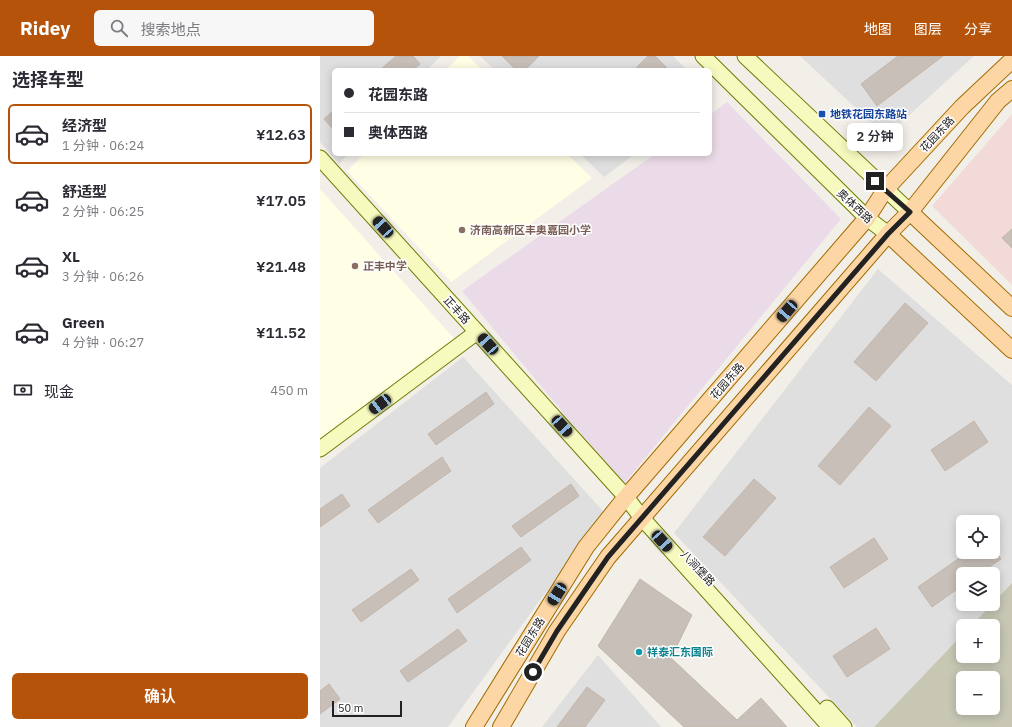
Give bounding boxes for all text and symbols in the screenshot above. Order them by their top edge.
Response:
search box [94,10,374,46]
text: Ridey [20,16,70,40]
icon: search [108,17,130,39]
text: 搜索地点 [140,20,201,39]
text: 地图 [864,20,892,38]
text: 图层 [914,20,942,38]
text: 分享 [964,20,992,38]
text: 选择车型 [12,68,84,91]
text: 花园东路 [368,85,428,104]
place label: 地铁花园东路站 [830,107,907,121]
marker: 地铁花园东路站 [817,109,827,119]
street label: 花园东路 [917,113,957,155]
icon: car [14,116,50,152]
text: 经济型 [62,116,107,135]
text: 奥体西路 [368,123,428,142]
callout: 2 分钟 [847,123,903,151]
text: ¥12.63 [256,125,306,144]
text: 2 分钟 [857,128,893,145]
text: 1 分钟 · 06:24 [62,137,144,154]
route end [866,172,884,190]
icon: car [14,182,50,218]
text: 舒适型 [62,182,107,201]
street label: 奥体西路 [834,186,876,226]
text: ¥17.05 [256,191,306,210]
text: 2 分钟 · 06:25 [62,203,144,220]
car [371,214,395,240]
place label: 济南高新区丰奥嘉园小学 [470,223,591,237]
marker: 济南高新区丰奥嘉园小学 [457,225,467,235]
text: XL [62,247,80,266]
icon: car [14,248,50,284]
text: ¥21.48 [256,257,306,276]
place label: 正丰中学 [363,259,407,273]
marker: 正丰中学 [350,261,360,271]
text: 3 分钟 · 06:26 [62,268,144,285]
street label: 正丰路 [441,293,473,327]
car [775,298,799,324]
text: Green [62,313,105,332]
icon: car [14,314,50,350]
text: ¥11.52 [256,323,306,342]
car [476,331,500,357]
text: 4 分钟 · 06:27 [62,334,144,351]
street label: 花园东路 [707,360,747,402]
icon: cash [12,379,34,401]
text: 现金 [44,382,74,401]
text: 450 m [270,382,308,399]
car [367,392,393,416]
car [550,413,574,439]
map controls [956,515,1000,715]
button: locate [956,515,1000,559]
car [650,528,674,554]
street label: 八涧堡路 [678,547,718,589]
button: layers [956,567,1000,611]
car [546,581,568,607]
street label: 花园东路 [512,615,548,659]
button: + [956,619,1000,663]
place label: 祥泰汇东国际 [647,645,713,659]
marker: 祥泰汇东国际 [634,647,644,657]
route start [524,663,542,681]
button: − [956,671,1000,715]
button: 确认 [12,673,308,719]
scale bar [332,699,402,718]
text: 50 m [338,701,363,715]

